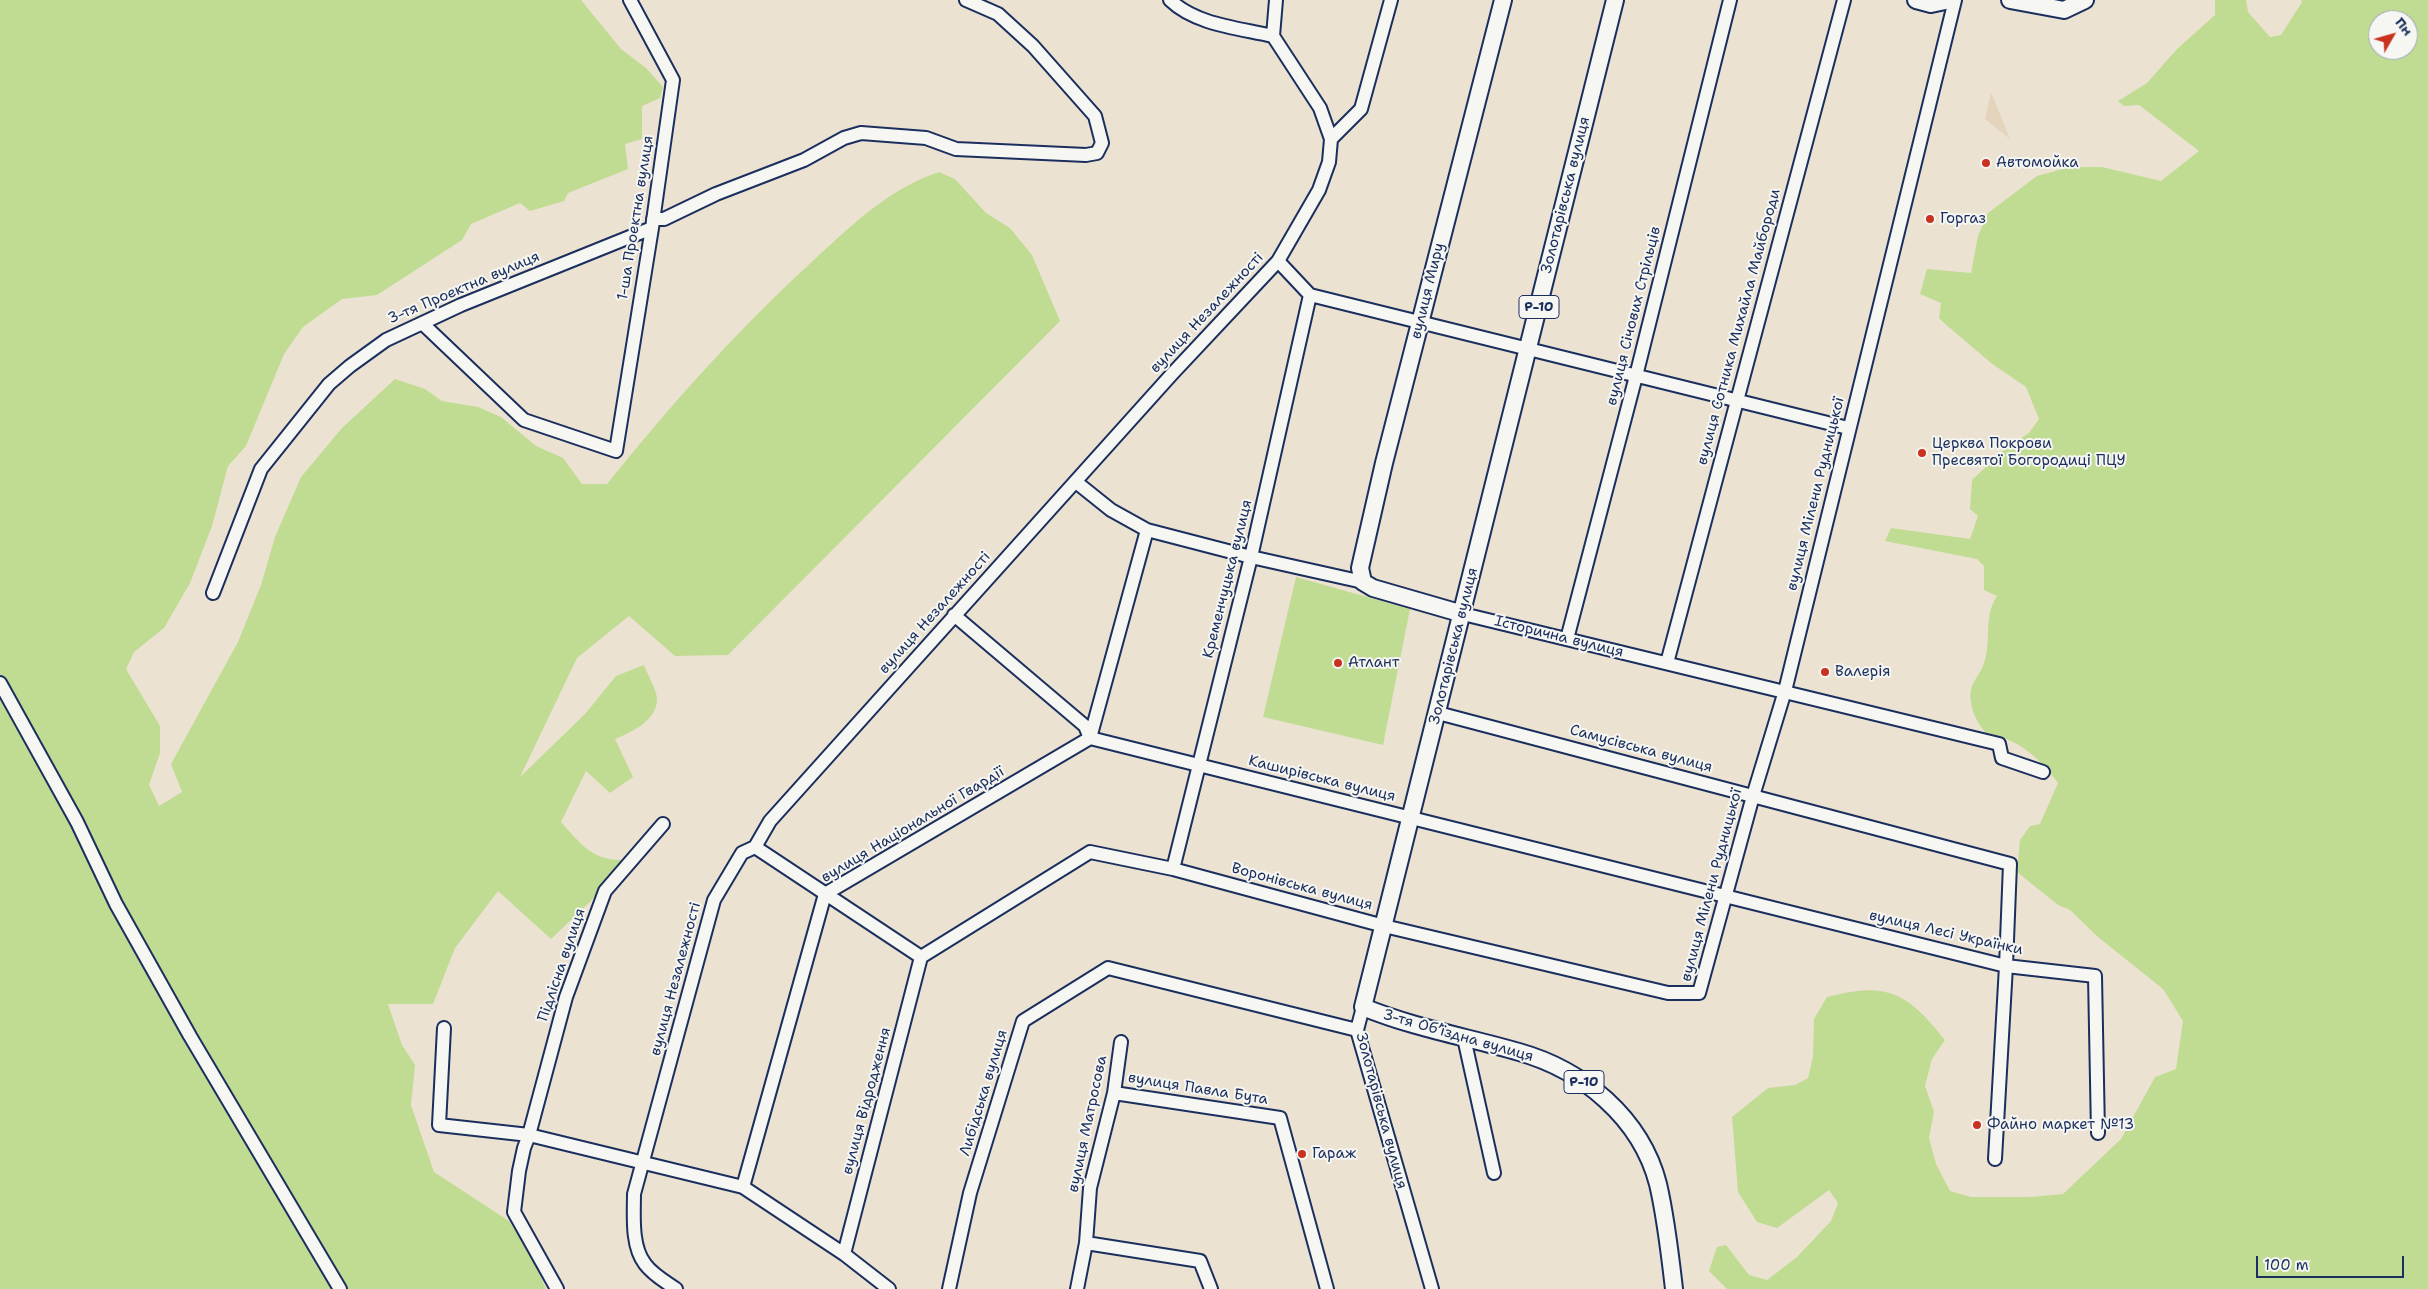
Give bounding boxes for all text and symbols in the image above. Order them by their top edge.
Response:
north arrow [2368,10,2418,60]
text: Пн [2391,14,2417,39]
street label: Золотарівська вулиця [1538,115,1594,275]
street label: 1-ша Проектна вулиця [614,134,658,302]
place label: Автомойка [1996,154,2079,172]
marker: Автомойка [1980,157,1992,169]
street label: вулиця Сотника Михайла Майбороди [1693,187,1785,467]
place label: Горгаз [1940,210,1986,228]
marker: Горгаз [1924,213,1936,225]
street label: вулиця Січових Стрільців [1603,225,1665,407]
street label: вулиця Миру [1407,241,1449,341]
street label: 3-тя Проектна вулиця [385,248,543,328]
street label: вулиця Незалежності [1146,249,1268,377]
road number: Р-10 [1519,296,1559,318]
street label: вулиця Мілени Рудницької [1783,395,1849,593]
place label: Церква Покрови Пресвятої Богородиці ПЦУ [1932,435,2126,470]
marker: Церква Покрови Пресвятої Богородиці ПЦУ [1916,447,1928,459]
street label: Кременчуцька вулиця [1200,498,1256,660]
street label: вулиця Незалежності [875,548,995,678]
street label: Золотарівська вулиця [1426,566,1482,726]
street label: Історична вулиця [1493,612,1625,662]
place label: Атлант [1348,654,1399,672]
marker: Атлант [1332,657,1344,669]
place label: Валерія [1835,663,1891,681]
marker: Валерія [1819,666,1831,678]
street label: Самусівська вулиця [1568,721,1714,777]
street label: Каширівська вулиця [1247,752,1397,806]
street label: вулиця Національної Гвардії [818,763,1008,887]
street label: вулиця Мілени Рудницької [1678,787,1746,983]
street label: Воронівська вулиця [1229,859,1375,915]
street label: вулиця Незалежності [647,900,705,1058]
street label: Підлісна вулиця [534,906,590,1024]
street label: вулиця Лесі Українки [1867,907,2025,959]
street label: 3-тя Обʼїздна вулиця [1381,1006,1535,1066]
street label: вулиця Відродження [839,1025,895,1177]
street label: Либідська вулиця [956,1028,1012,1158]
street label: Золотарівська вулиця [1351,1031,1411,1191]
street label: вулиця Матросова [1065,1054,1111,1194]
street label: вулиця Павла Бута [1127,1069,1269,1109]
road number: Р-10 [1564,1070,1604,1094]
place label: Файно маркет №13 [1987,1116,2134,1134]
marker: Файно маркет №13 [1971,1119,1983,1131]
place label: Гараж [1312,1145,1356,1163]
marker: Гараж [1296,1148,1308,1160]
scale bar [2258,1246,2406,1278]
text: 100 m [2264,1255,2309,1275]

